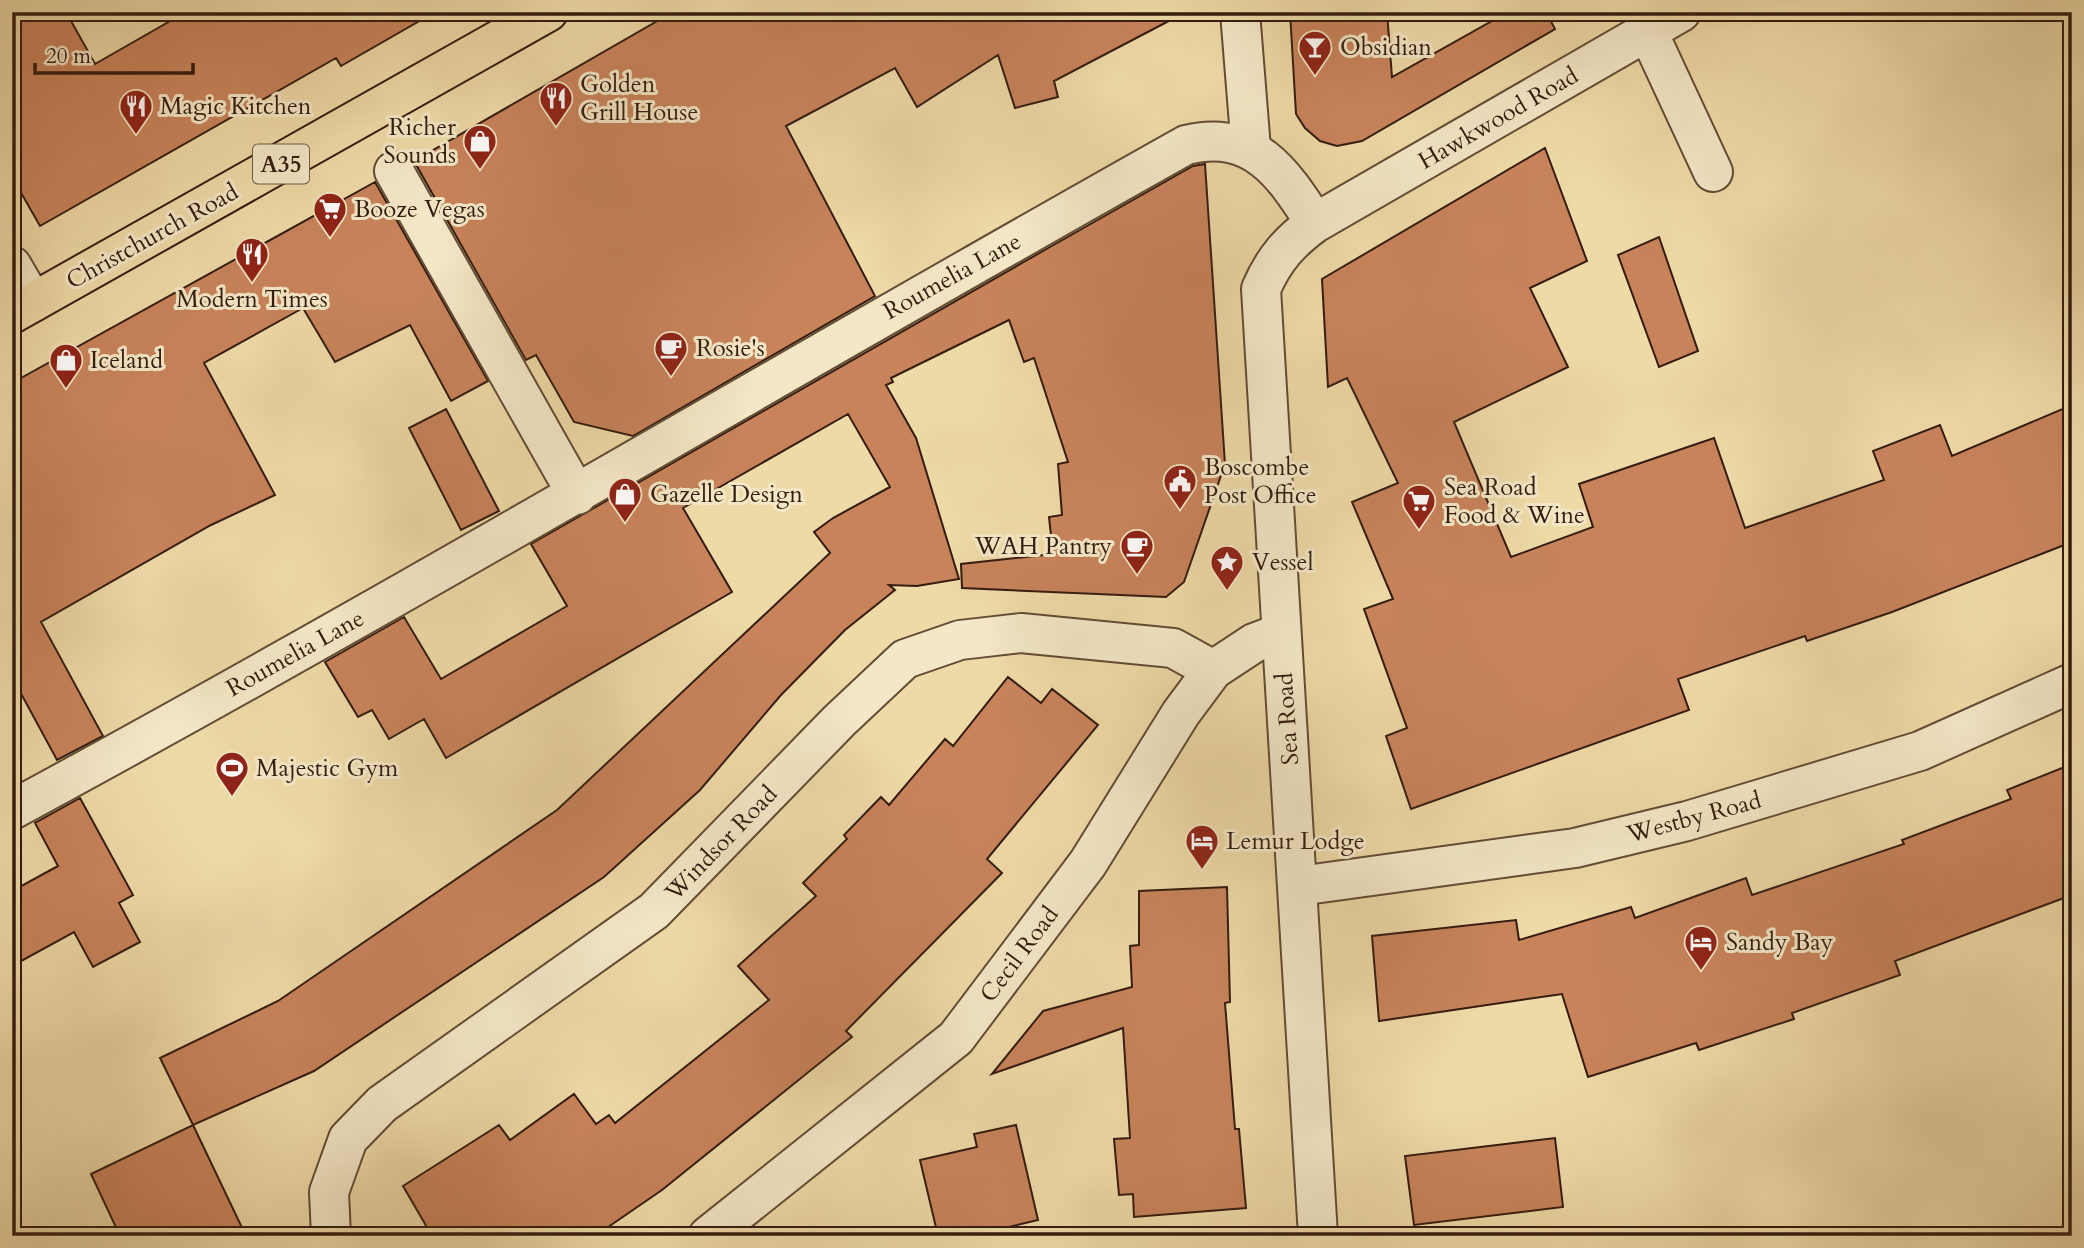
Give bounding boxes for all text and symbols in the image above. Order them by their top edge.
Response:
bar icon: Obsidian [1296,28,1334,77]
place label: Obsidian [1340,31,1432,64]
scale bar [35,32,192,76]
text: 20 m [46,42,91,71]
street label: Hawkwood Road [1412,59,1584,178]
place label: Golden Grill House [580,68,698,129]
restaurant icon: Golden Grill House [537,79,575,128]
restaurant icon: Magic Kitchen [117,87,155,136]
place label: Magic Kitchen [160,90,312,123]
place label: Richer Sounds [383,111,456,172]
shop icon: Richer Sounds [461,122,499,171]
road number: A35 [253,144,309,183]
street label: Christchurch Road [60,175,244,297]
supermarket icon: Booze Vegas [311,190,349,239]
place label: Booze Vegas [354,193,485,226]
street label: Roumelia Lane [877,225,1027,328]
restaurant icon: Modern Times [233,235,271,284]
place label: Modern Times [176,283,328,316]
cafe icon: Rosie's [652,329,690,378]
place label: Rosie's [696,332,765,365]
shop icon: Iceland [47,341,85,390]
place label: Iceland [90,344,163,377]
place label: Boscombe Post Office [1204,451,1317,512]
public building icon: Boscombe Post Office [1161,462,1199,511]
place label: Sea Road Food & Wine [1444,471,1585,532]
shop icon: Gazelle Design [606,475,644,524]
place label: Gazelle Design [650,478,803,511]
supermarket icon: Sea Road Food & Wine [1400,482,1438,531]
cafe icon: WAH Pantry [1118,527,1156,576]
place label: WAH Pantry [974,530,1112,563]
place icon: Vessel [1208,543,1246,592]
place label: Vessel [1252,546,1314,579]
street label: Roumelia Lane [220,602,370,705]
street label: Sea Road [1268,671,1307,766]
sports icon: Majestic Gym [213,749,251,798]
place label: Majestic Gym [256,752,399,785]
street label: Windsor Road [657,778,785,909]
street label: Westby Road [1622,784,1765,852]
hotel icon: Lemur Lodge [1183,822,1221,871]
place label: Lemur Lodge [1226,825,1365,858]
street label: Cecil Road [972,899,1066,1009]
hotel icon: Sandy Bay [1682,923,1720,972]
place label: Sandy Bay [1726,926,1834,959]

